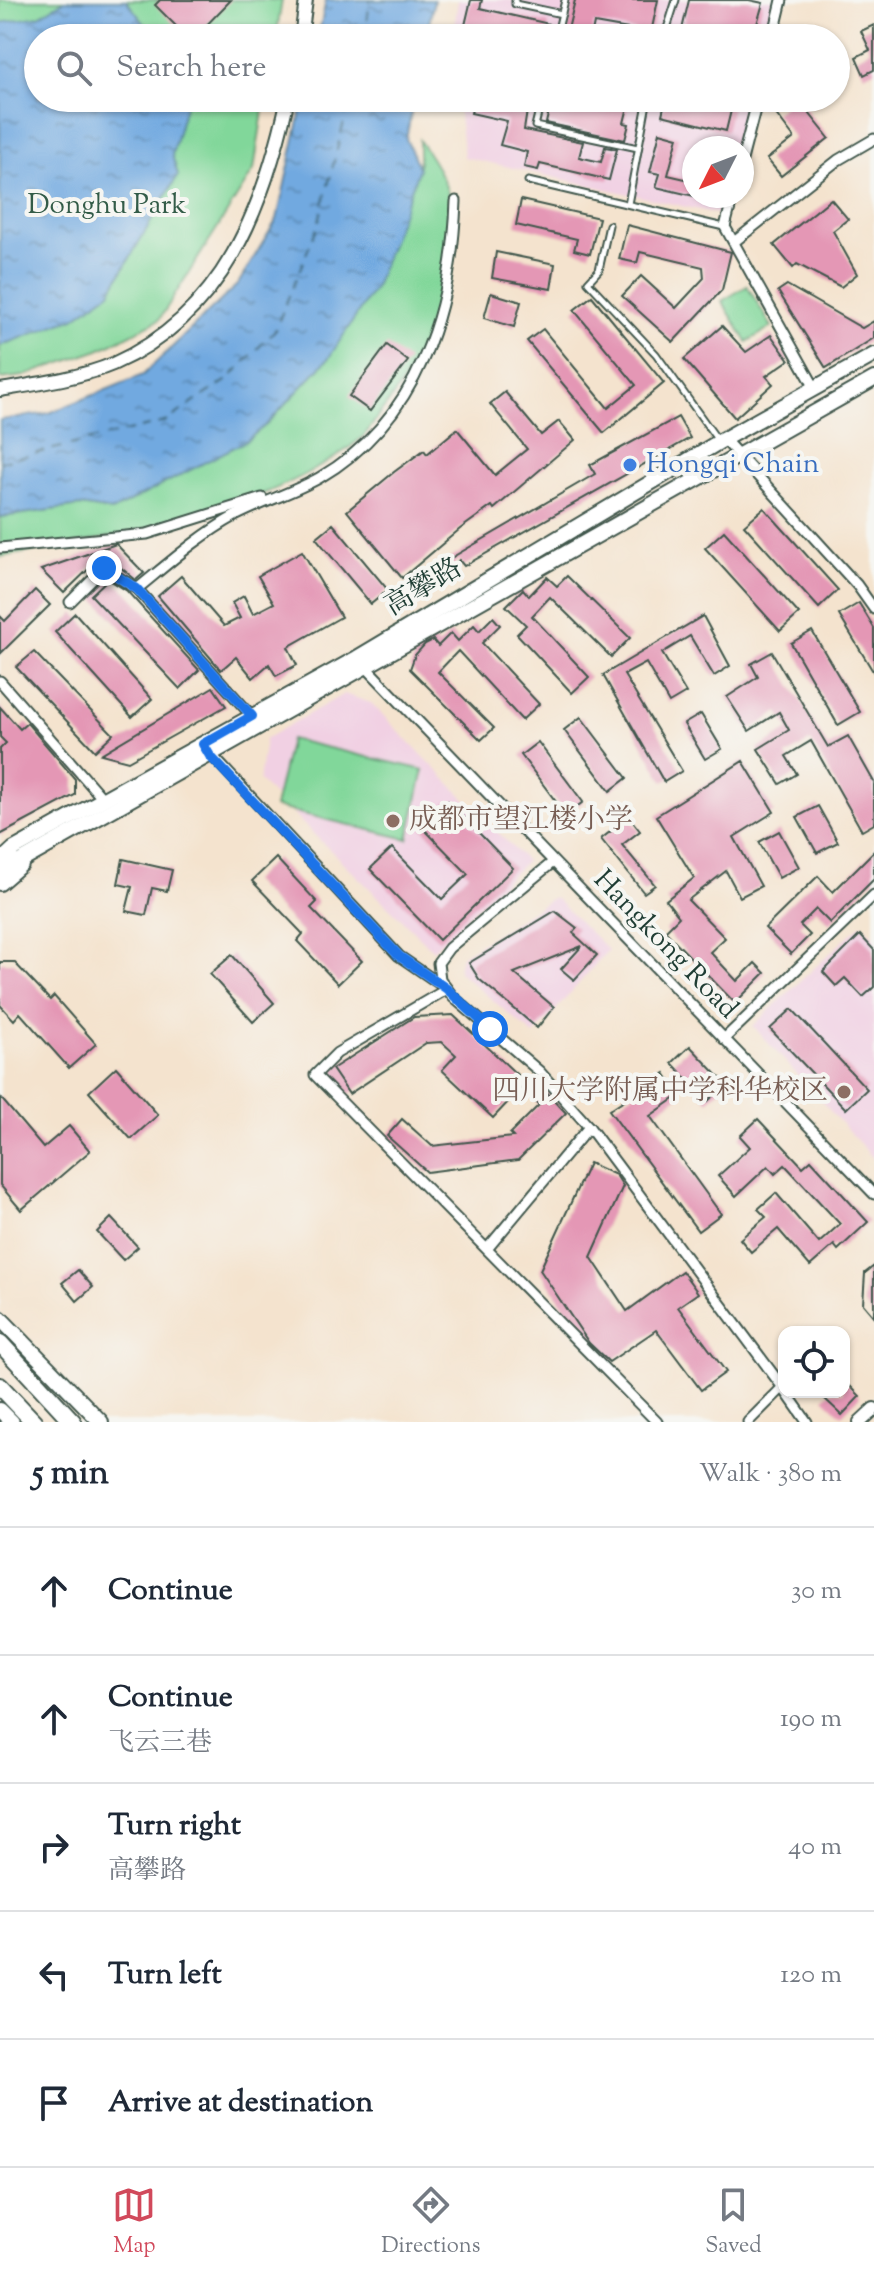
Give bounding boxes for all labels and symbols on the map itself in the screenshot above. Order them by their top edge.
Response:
north arrow [682,136,754,208]
park label: Donghu Park [27,186,187,226]
place label: Hongqi Chain [646,445,819,485]
marker: Hongqi Chain [621,456,639,474]
street label: 高攀路 [378,549,470,627]
route end [86,550,122,586]
place label: 成都市望江楼小学 [409,801,633,841]
marker: 成都市望江楼小学 [384,812,402,830]
street label: Hangkong Road [583,861,747,1029]
route start [472,1011,508,1047]
place label: 四川大学附属中学科华校区 [492,1072,828,1112]
marker: 四川大学附属中学科华校区 [835,1083,853,1101]

